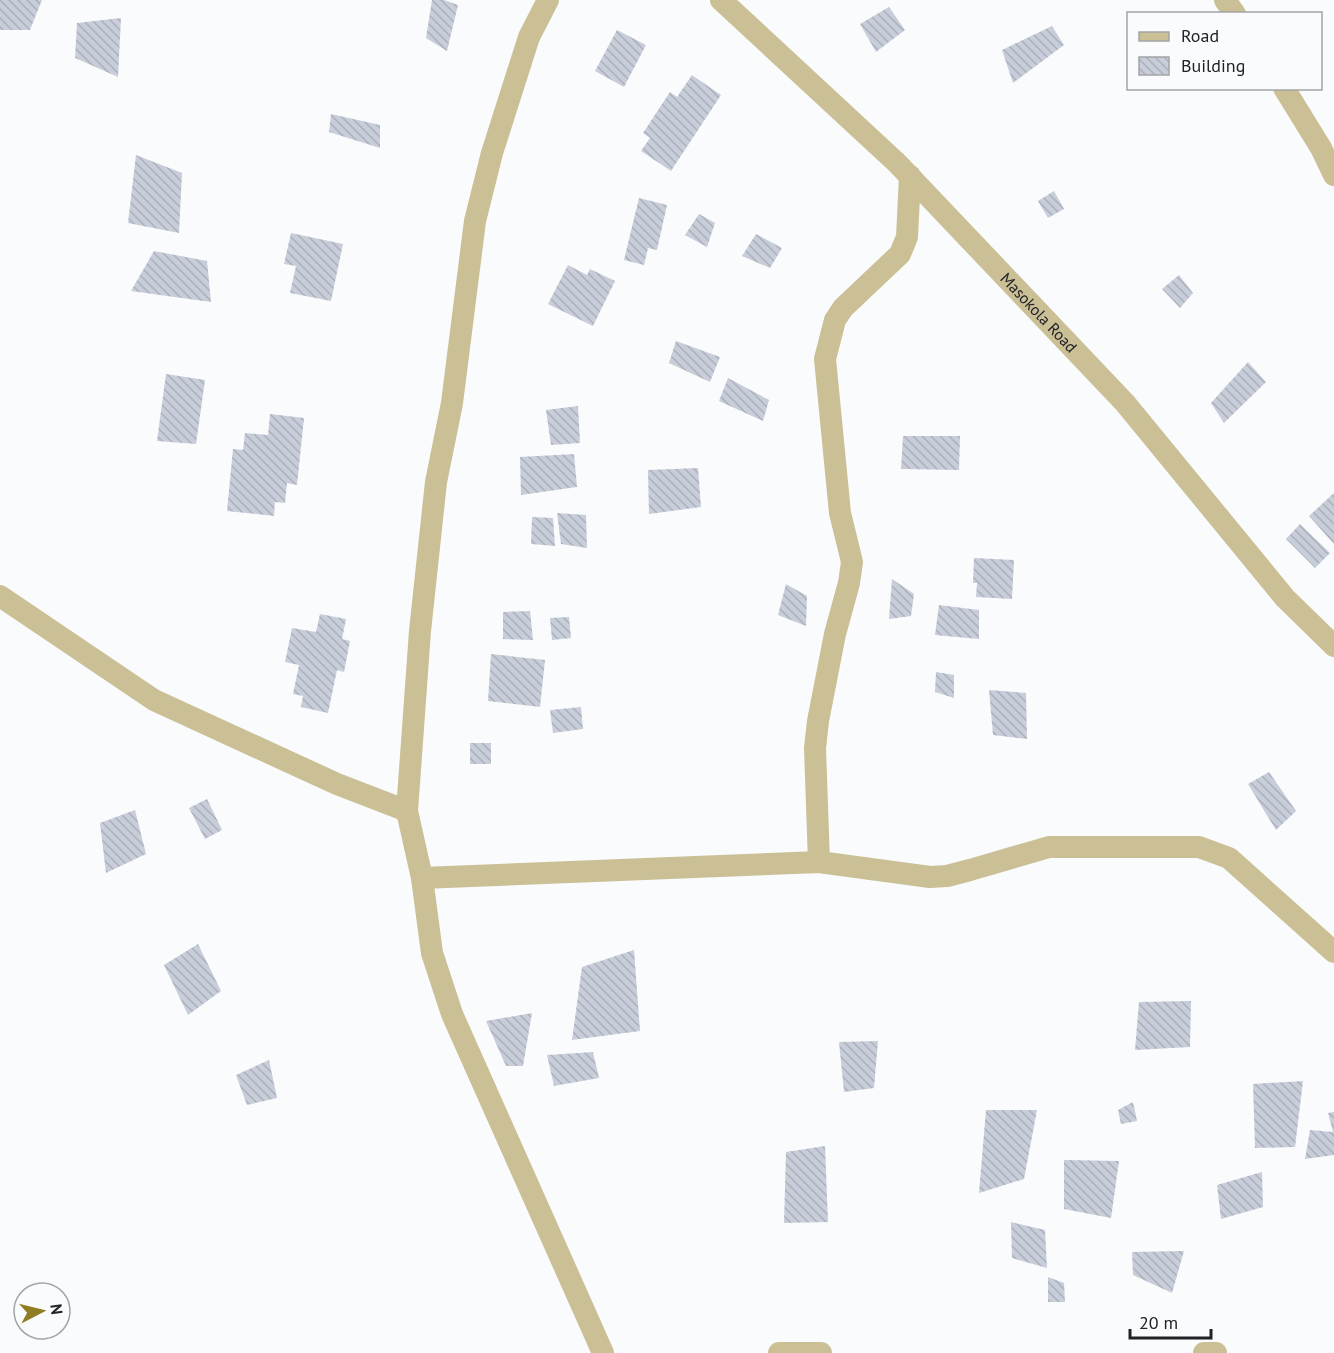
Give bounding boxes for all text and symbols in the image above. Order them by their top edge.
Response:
legend [1127,12,1322,90]
text: Road [1181,24,1219,47]
text: Building [1181,54,1245,77]
street label: Masokola Road [996,268,1082,357]
north arrow [12,1281,72,1341]
scale bar [1130,1302,1211,1340]
text: N [46,1303,67,1316]
text: 20 m [1139,1311,1178,1334]

